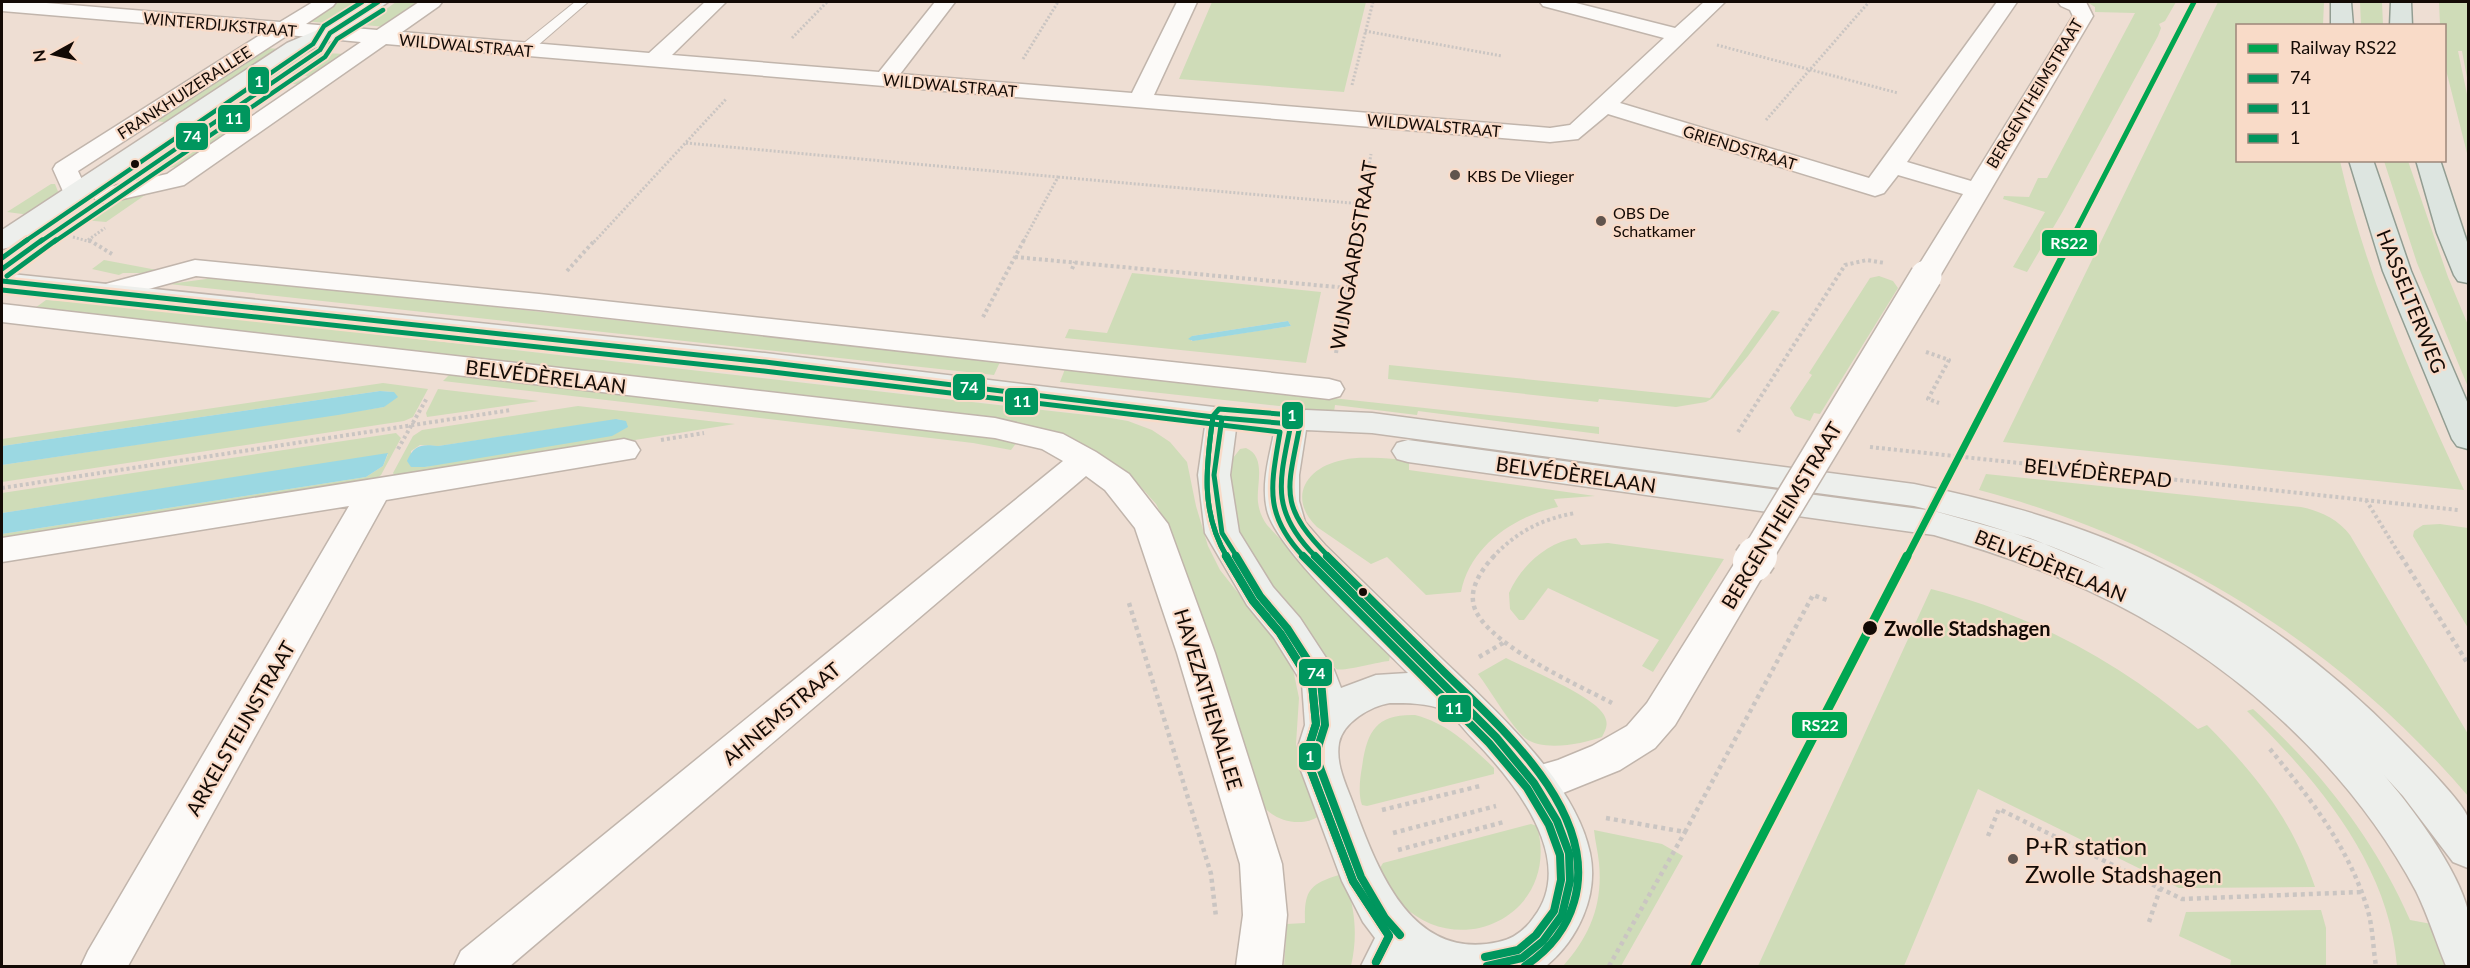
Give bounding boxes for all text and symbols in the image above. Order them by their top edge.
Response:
street label: WINTERDIJKSTRAAT [142,8,298,40]
street label: BERGENTHEIMSTRAAT [1982,14,2086,171]
north arrow [24,24,84,84]
legend [2236,24,2446,162]
street label: WILDWALSTRAAT [398,30,534,60]
text: Railway RS22 [2290,36,2397,58]
street label: FRANKHUIZERALLEE [113,42,255,142]
text: N [28,49,49,64]
line badge: 1 [247,66,270,95]
text: 74 [2290,66,2311,88]
street label: WILDWALSTRAAT [882,70,1018,100]
text: 1 [254,71,264,90]
text: 11 [2290,96,2311,118]
line badge: 11 [217,104,251,133]
text: 11 [225,108,243,127]
street label: WILDWALSTRAAT [1366,110,1502,140]
street label: GRIENDSTRAAT [1681,121,1800,173]
line badge: 74 [175,122,209,151]
text: 74 [183,126,201,145]
text: 1 [2290,126,2300,148]
unlabelled marker [129,158,141,170]
street label: WIJNGAARDSTRAAT [1325,158,1382,352]
place label: KBS De Vlieger [1467,166,1574,185]
marker: KBS De Vlieger [1448,168,1462,182]
place label: OBS De Schatkamer [1613,203,1695,240]
marker: OBS De Schatkamer [1594,214,1608,228]
street label: HASSELTERWEG [2372,226,2452,376]
line badge: RS22 [2041,229,2098,257]
text: RS22 [2050,233,2088,252]
street label: BELVÉDÈRELAAN [464,354,628,398]
line badge: 74 [952,373,986,401]
text: 74 [960,377,978,396]
line badge: 11 [1004,387,1039,416]
text: 11 [1013,391,1031,410]
line badge: 1 [1281,401,1304,430]
text: 1 [1287,405,1297,424]
street label: BERGENTHEIMSTRAAT [1716,417,1846,613]
street label: BELVÉDÈRELAAN [1494,451,1658,497]
street label: BELVÉDÈREPAD [2023,452,2173,492]
street label: BELVÉDÈRELAAN [1972,524,2130,606]
unlabelled marker [1357,586,1369,598]
street label: HAVEZATHENALLEE [1170,606,1248,792]
place label: Zwolle Stadshagen [1884,616,2051,640]
marker: Zwolle Stadshagen [1861,619,1879,637]
street label: ARKELSTEIJNSTRAAT [180,636,300,819]
street label: AHNEMSTRAAT [717,656,845,769]
line badge: 74 [1298,658,1333,687]
text: 74 [1307,663,1325,682]
line badge: 11 [1437,694,1472,723]
text: 11 [1445,698,1463,717]
line badge: RS22 [1791,711,1848,739]
text: RS22 [1801,715,1839,734]
line badge: 1 [1298,742,1322,771]
text: 1 [1305,746,1315,765]
place label: P+R station Zwolle Stadshagen [2025,831,2222,888]
marker: P+R station Zwolle Stadshagen [2006,852,2020,866]

